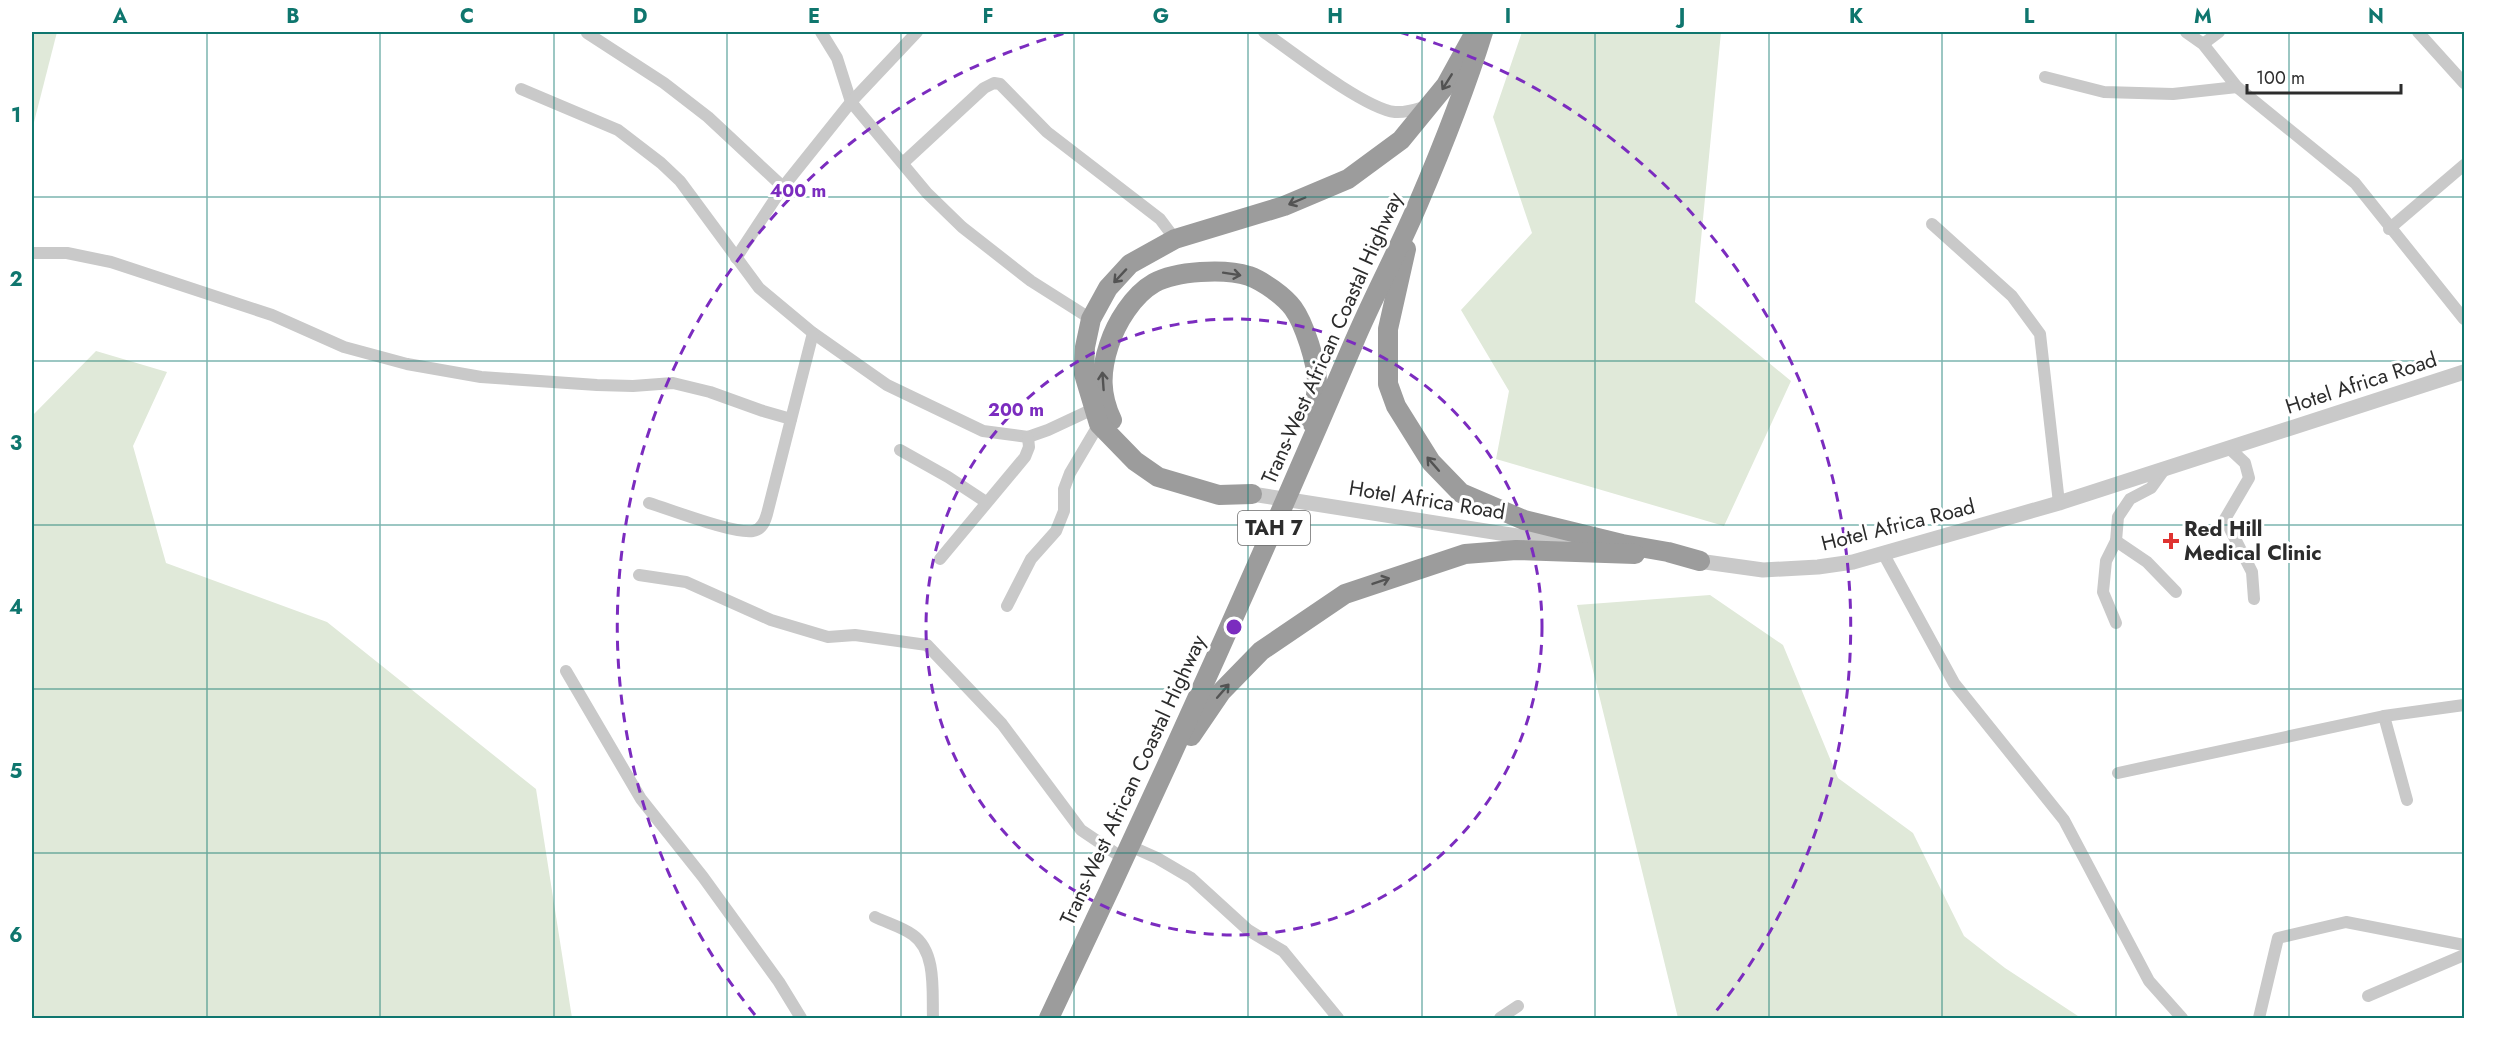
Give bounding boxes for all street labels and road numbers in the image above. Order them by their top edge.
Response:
street label: Trans-West African Coastal Highway [1254,187,1410,489]
street label: Hotel Africa Road [2281,344,2441,422]
street label: Hotel Africa Road [1347,473,1507,527]
street label: Hotel Africa Road [1818,491,1978,559]
road number: TAH 7 [1238,511,1310,545]
street label: Trans-West African Coastal Highway [1053,630,1214,930]

